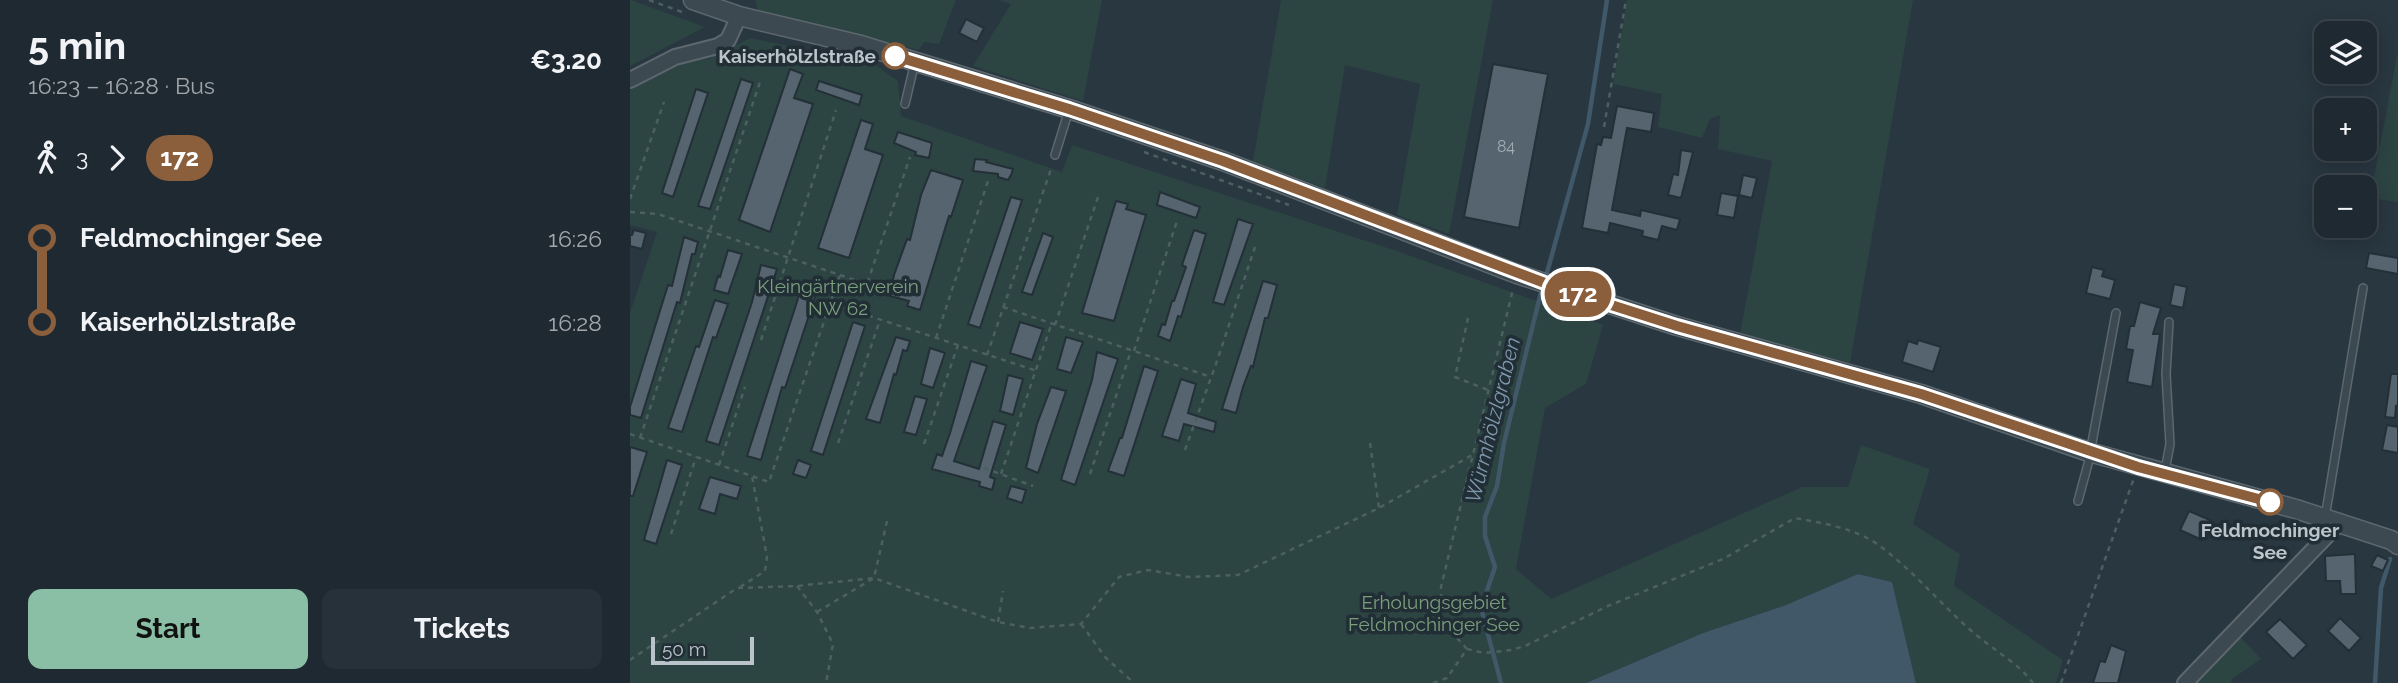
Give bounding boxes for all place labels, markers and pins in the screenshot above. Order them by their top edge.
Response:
marker: Kaiserhölzlstraße [882,43,908,69]
place label: Kaiserhölzlstraße [718,45,876,67]
marker: Feldmochinger See [2257,489,2283,515]
place label: Feldmochinger See [2201,519,2340,563]

